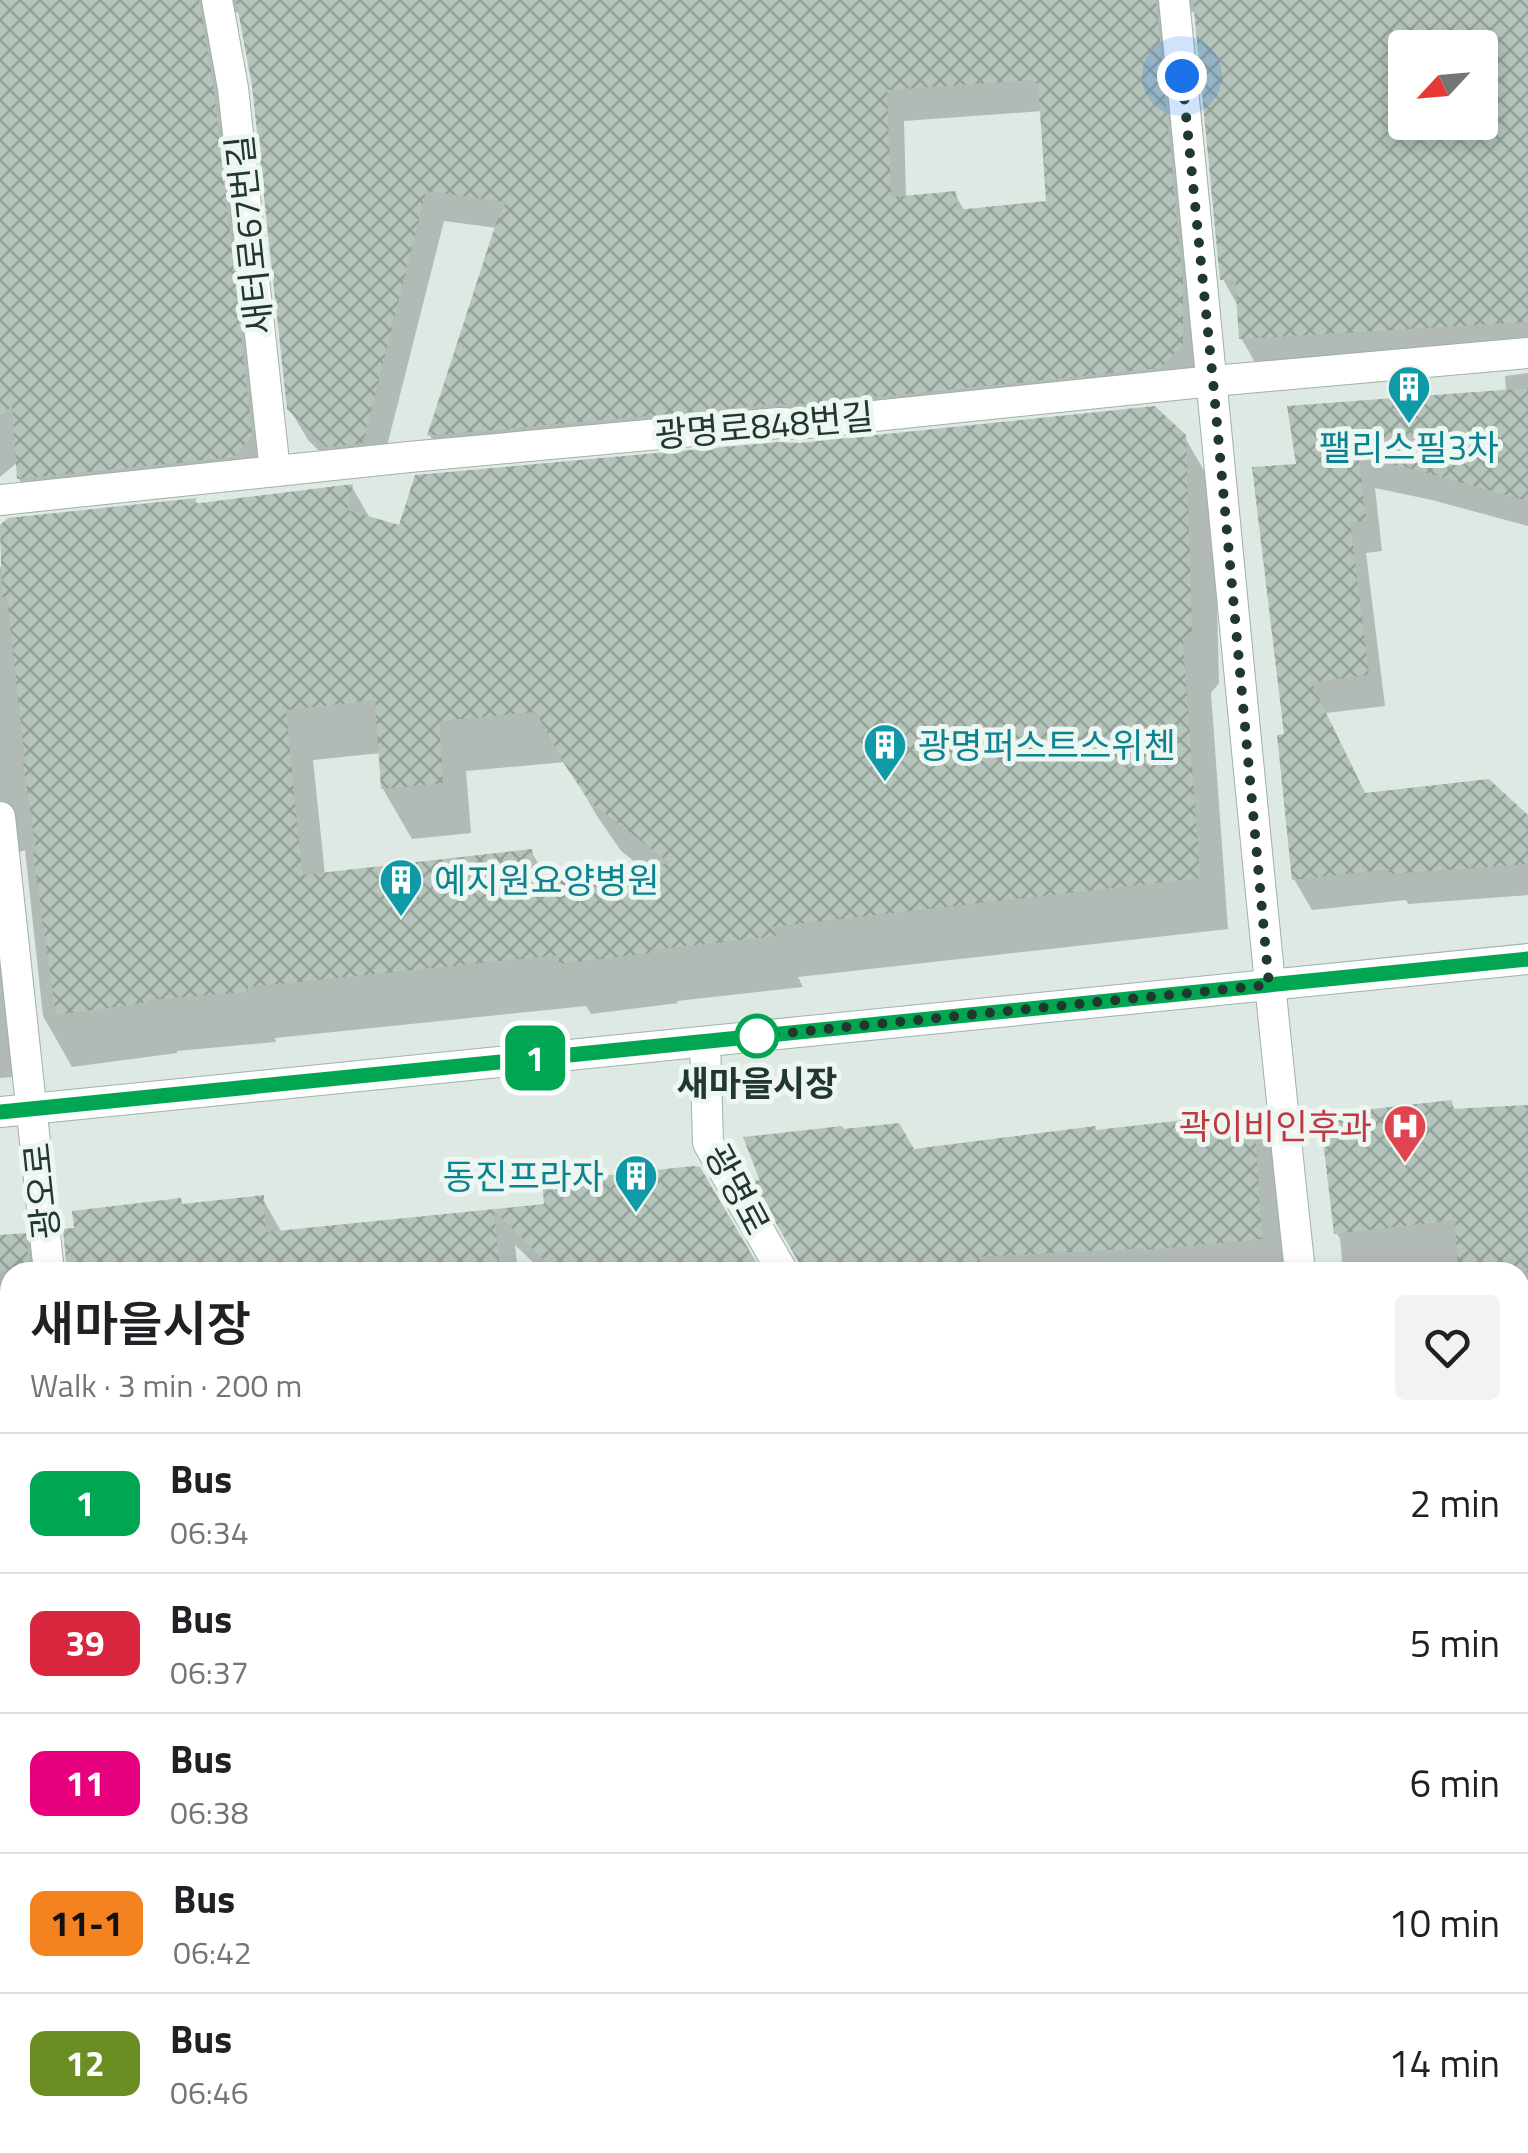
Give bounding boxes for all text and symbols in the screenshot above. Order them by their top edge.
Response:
north arrow [1388,30,1498,140]
map controls [1388,30,1498,140]
your location [1157,51,1207,101]
street label: 새터로67번길 [212,133,286,337]
building icon: 팰리스필3차 [1386,364,1432,425]
street label: 광명로848번길 [652,389,876,461]
place label: 팰리스필3차 [1319,420,1499,474]
place label: 광명퍼스트스위첸 [918,718,1176,772]
building icon: 광명퍼스트스위첸 [862,722,908,783]
place label: 예지원요양병원 [434,853,659,907]
building icon: 예지원요양병원 [378,857,424,918]
marker: 새마을시장 [736,1015,778,1057]
line badge: 1 [502,1026,568,1090]
text: 1 [525,1031,545,1085]
place label: 새마을시장 [676,1056,838,1110]
place label: 곽이비인후과 [1179,1099,1372,1153]
hospital icon: 곽이비인후과 [1382,1103,1428,1164]
street label: 광명로 [691,1134,785,1244]
street label: 광오로 [9,1140,73,1242]
place label: 동진프라자 [443,1149,604,1203]
building icon: 동진프라자 [613,1153,659,1214]
text: 새마을시장 [30,1287,251,1360]
button: heart [1395,1295,1500,1400]
text: Walk · 3 min · 200 m [30,1361,302,1409]
text: Bus [170,1450,232,1508]
text: 2 min [1410,1474,1500,1532]
text: 1 [75,1476,95,1530]
text: 06:34 [170,1508,249,1556]
text: Bus [170,1590,232,1648]
text: 5 min [1410,1614,1500,1672]
text: 39 [65,1616,105,1670]
text: 06:37 [170,1648,249,1696]
text: Bus [170,1730,232,1788]
text: 6 min [1410,1754,1500,1812]
text: 11 [65,1756,105,1810]
text: 06:38 [170,1788,249,1836]
text: Bus [173,1870,235,1928]
text: 10 min [1389,1894,1500,1952]
text: 11-1 [50,1896,123,1950]
text: 06:42 [173,1928,252,1976]
text: Bus [170,2010,232,2068]
text: 14 min [1389,2034,1500,2092]
text: 12 [65,2036,105,2090]
text: 06:46 [170,2068,249,2116]

